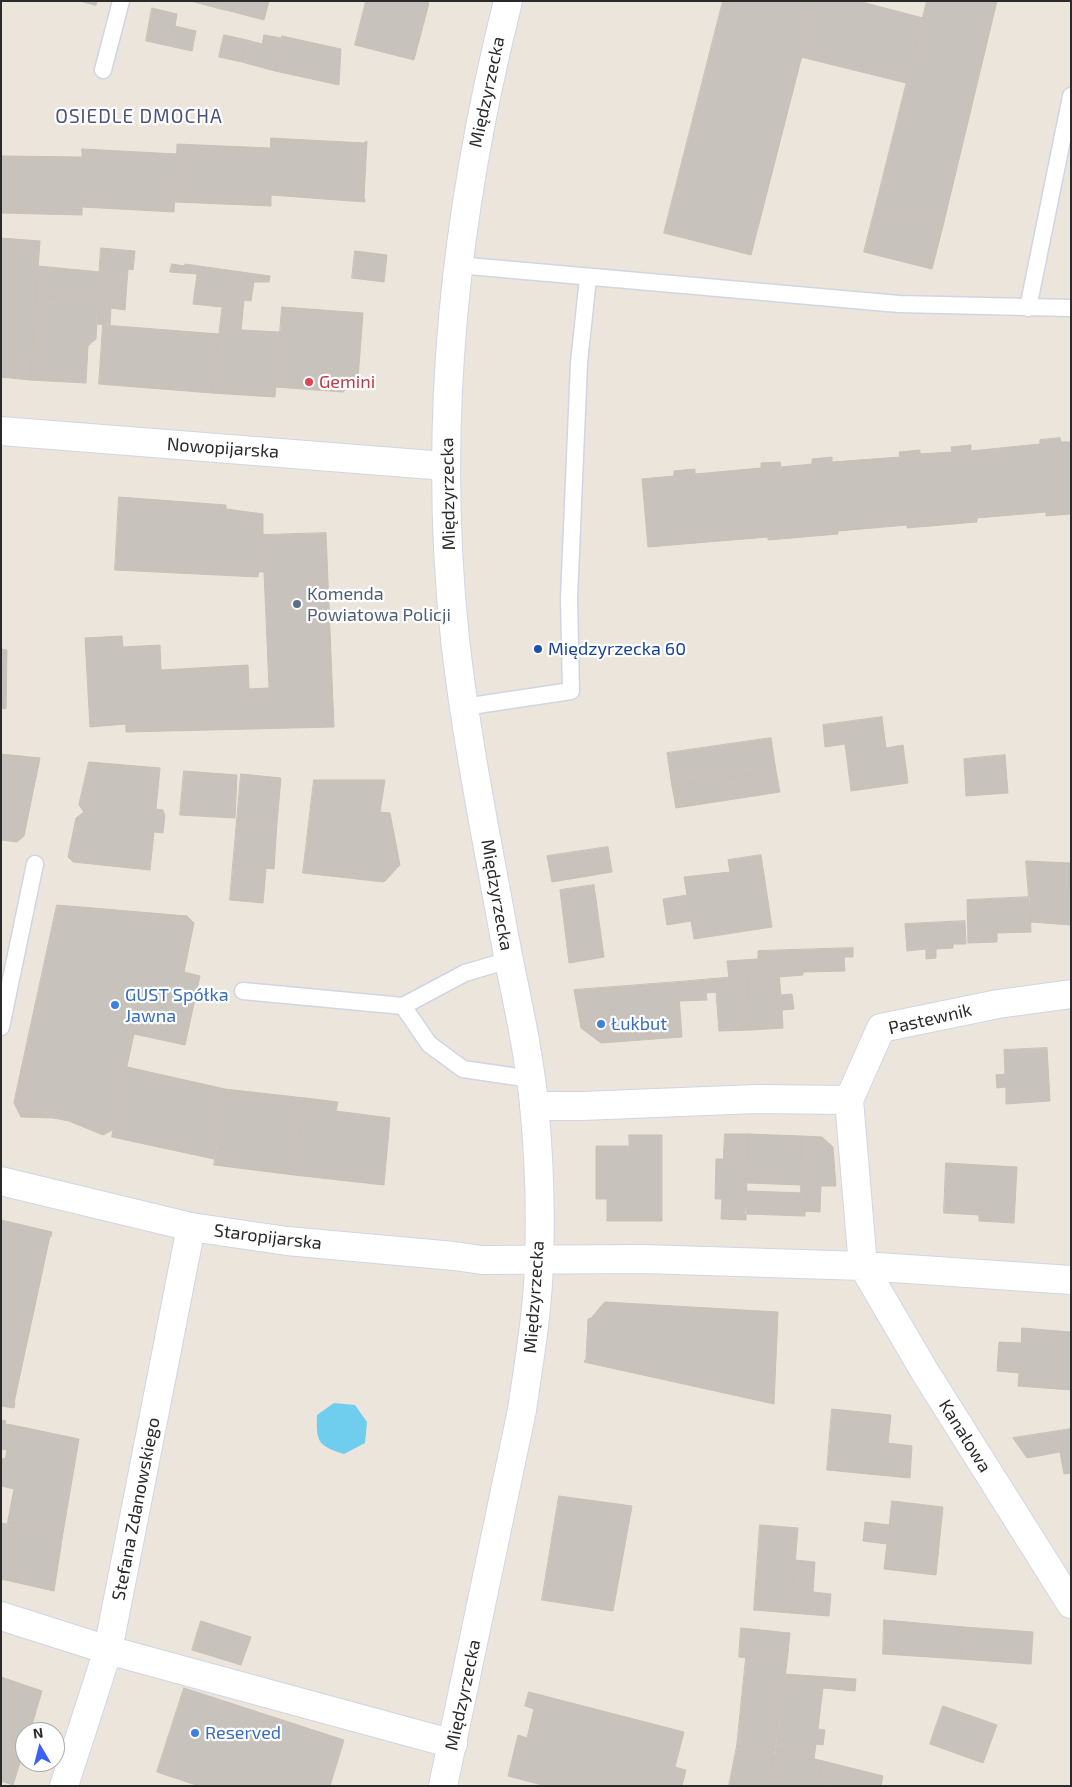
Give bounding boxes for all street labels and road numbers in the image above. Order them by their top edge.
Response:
street label: Międzyrzecka [465,35,509,149]
street label: Nowopijarska [166,433,280,463]
street label: Międzyrzecka [436,437,460,551]
street label: Międzyrzecka [477,838,517,952]
street label: Pastewnik [886,999,974,1039]
street label: Staropijarska [213,1220,323,1254]
street label: Międzyrzecka [519,1240,549,1354]
street label: Kanałowa [934,1396,996,1476]
street label: Stefana Zdanowskiego [108,1416,164,1602]
street label: Międzyrzecka [441,1638,485,1752]

